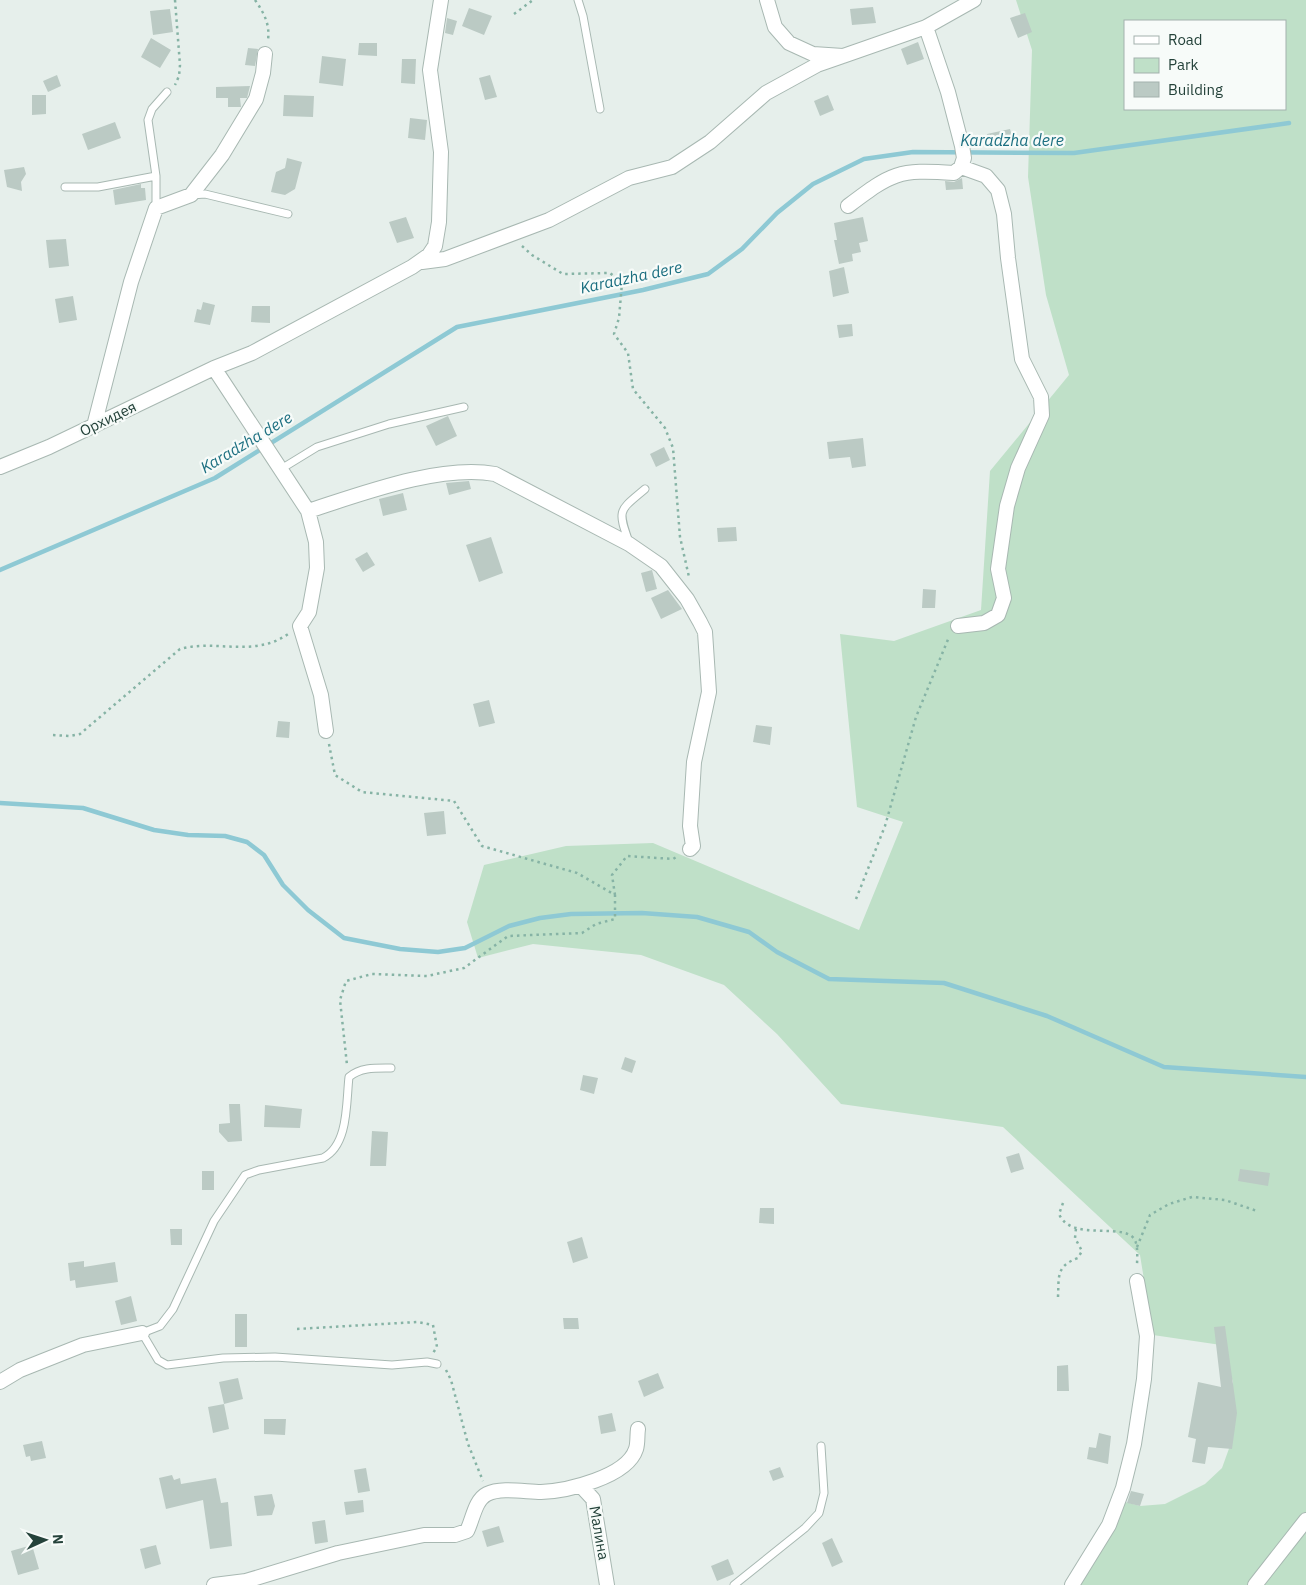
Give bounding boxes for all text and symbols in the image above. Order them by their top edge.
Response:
legend [1124,20,1286,110]
text: Road [1168,30,1203,49]
text: Park [1168,55,1198,74]
text: Building [1168,80,1223,99]
water label: Karadzha dere [960,130,1064,150]
water label: Karadzha dere [578,256,684,298]
street label: Орхидея [76,397,139,440]
water label: Karadzha dere [196,407,296,477]
street label: Малина [585,1504,614,1561]
north arrow [20,1515,70,1565]
text: N [49,1534,67,1545]

